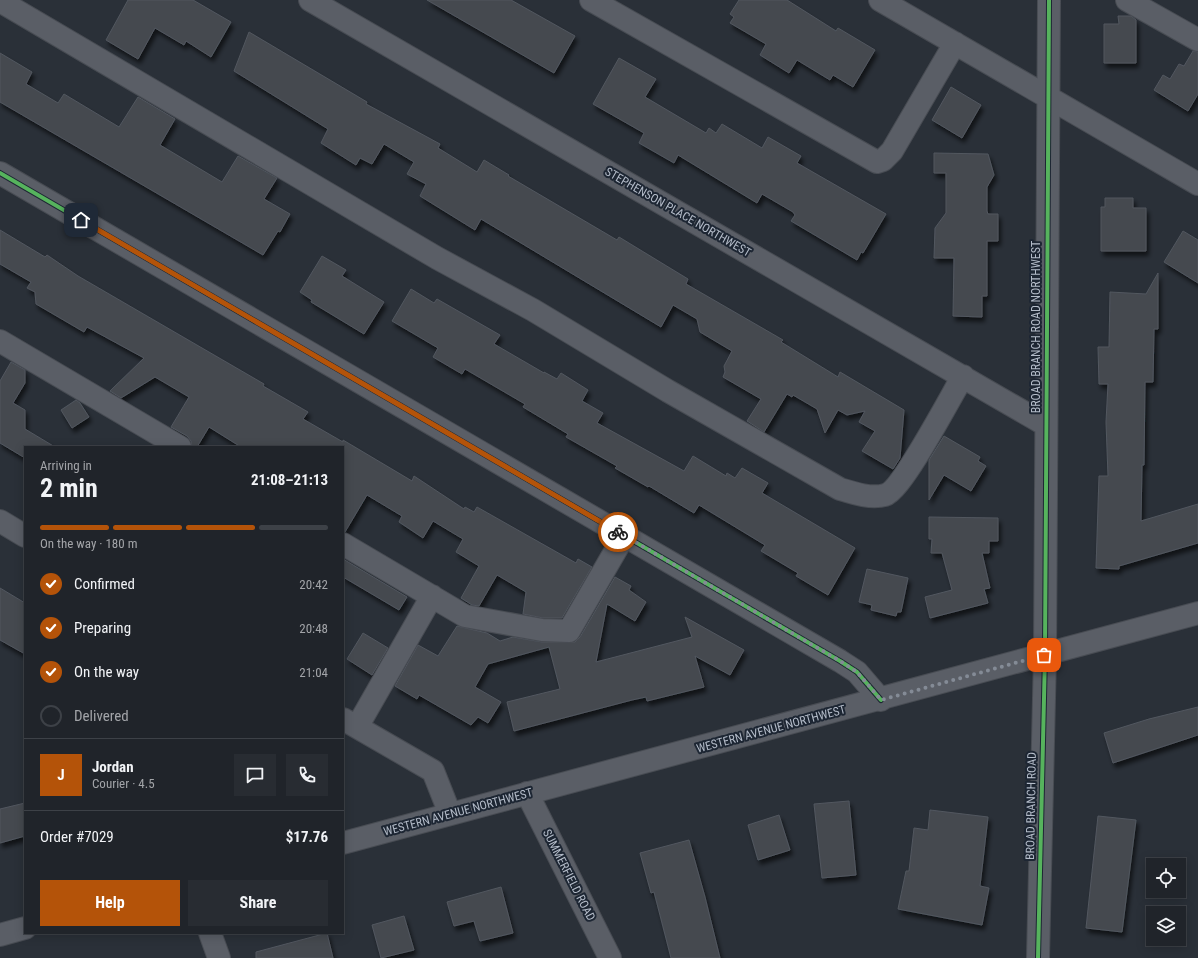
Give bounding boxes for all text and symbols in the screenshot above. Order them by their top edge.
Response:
street label: STEPHENSON PLACE NORTHWEST [603,164,753,260]
pin [64,203,98,237]
icon: home [70,209,92,231]
street label: BROAD BRANCH ROAD NORTHWEST [1029,241,1043,413]
text: Arriving in [40,458,92,473]
text: 21:08–21:13 [251,471,328,489]
text: 2 min [40,473,98,503]
courier [598,512,638,552]
icon: bike [607,521,629,543]
text: On the way · 180 m [40,536,137,551]
icon: check [40,573,62,595]
text: Confirmed [74,575,135,593]
text: 20:42 [299,577,328,592]
icon: check [40,617,62,639]
text: Preparing [74,619,131,637]
text: 20:48 [299,621,328,636]
pin [1027,638,1061,672]
icon: bag [1033,644,1055,666]
icon: check [40,661,62,683]
text: On the way [74,663,139,681]
text: 21:04 [299,665,328,680]
street label: WESTERN AVENUE NORTHWEST [695,702,847,756]
text: Delivered [74,707,129,725]
street label: BROAD BRANCH ROAD [1023,752,1039,860]
button: chat [234,754,276,796]
button: phone [286,754,328,796]
text: Jordan [92,758,134,776]
text: J [57,766,65,784]
text: Courier · 4.5 [92,776,155,791]
street label: WESTERN AVENUE NORTHWEST [382,785,534,839]
street label: SUMMERFIELD ROAD [540,827,598,923]
text: Order #7029 [40,828,114,846]
text: $17.76 [286,828,328,846]
map controls [1146,858,1186,946]
button: locate [1146,858,1186,898]
button: Help [40,880,180,926]
button: Share [188,880,328,926]
button: layers [1146,906,1186,946]

